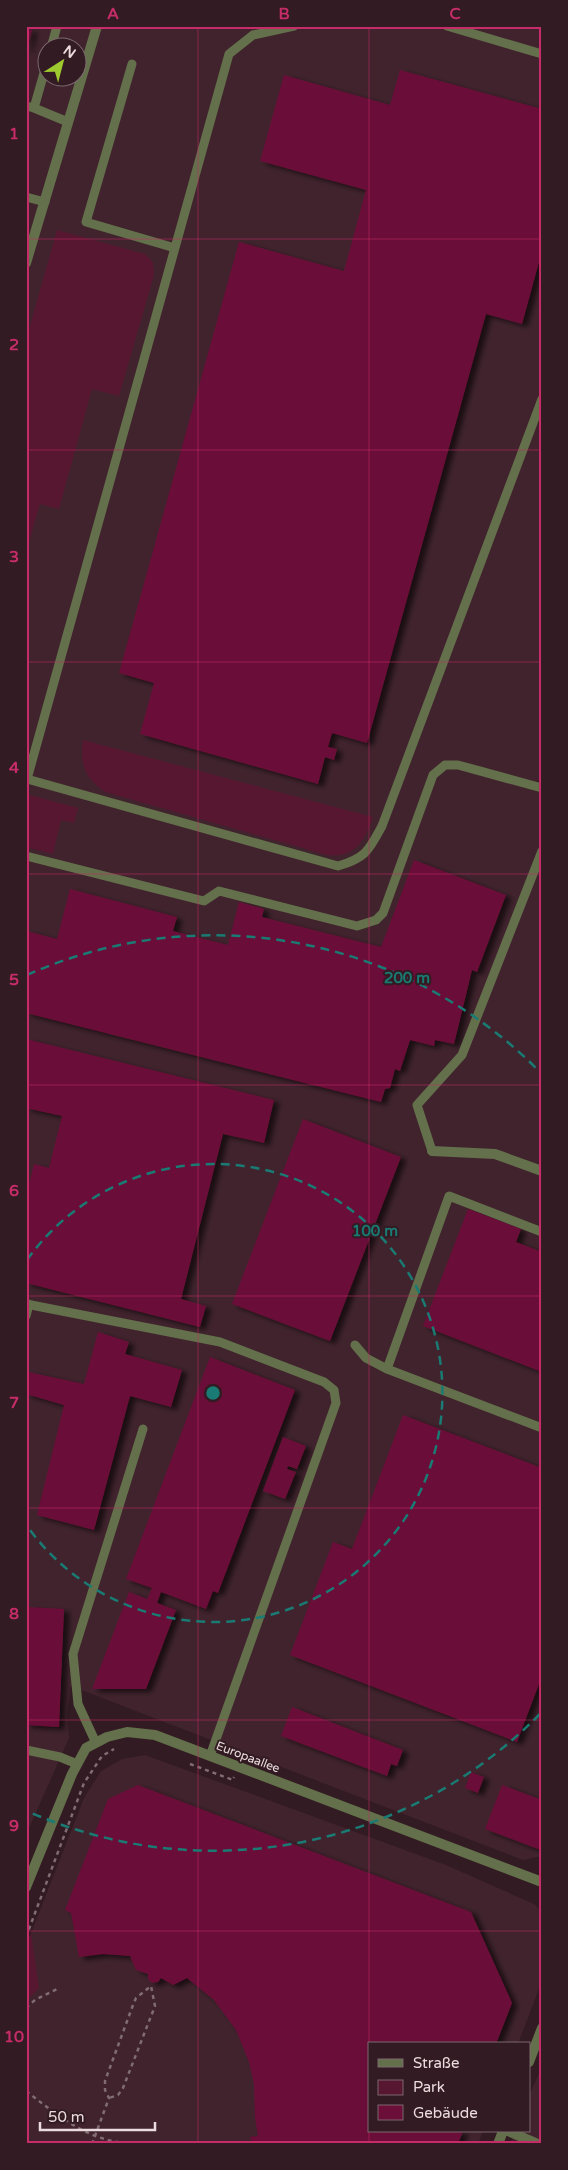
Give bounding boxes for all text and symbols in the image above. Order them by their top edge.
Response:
text: A [107,4,119,24]
text: B [278,4,290,24]
text: C [449,4,461,24]
north arrow [38,38,88,88]
text: N [60,42,79,62]
text: 1 [9,124,19,144]
text: 2 [9,335,19,355]
text: 3 [9,547,19,567]
text: 4 [9,758,19,778]
text: 200 m [384,969,430,987]
text: 5 [9,970,19,990]
text: 6 [9,1181,19,1201]
text: 100 m [352,1222,398,1240]
centre of rings [204,1384,222,1402]
text: 7 [9,1393,19,1413]
text: 8 [9,1604,19,1624]
street label: Europaallee [214,1738,282,1776]
text: 9 [9,1816,19,1836]
text: 10 [4,2027,24,2047]
legend [368,2042,530,2132]
text: Straße [413,2054,459,2072]
text: Park [413,2078,445,2096]
scale bar [40,2100,155,2132]
text: Gebäude [413,2104,478,2122]
text: 50 m [48,2108,85,2126]

